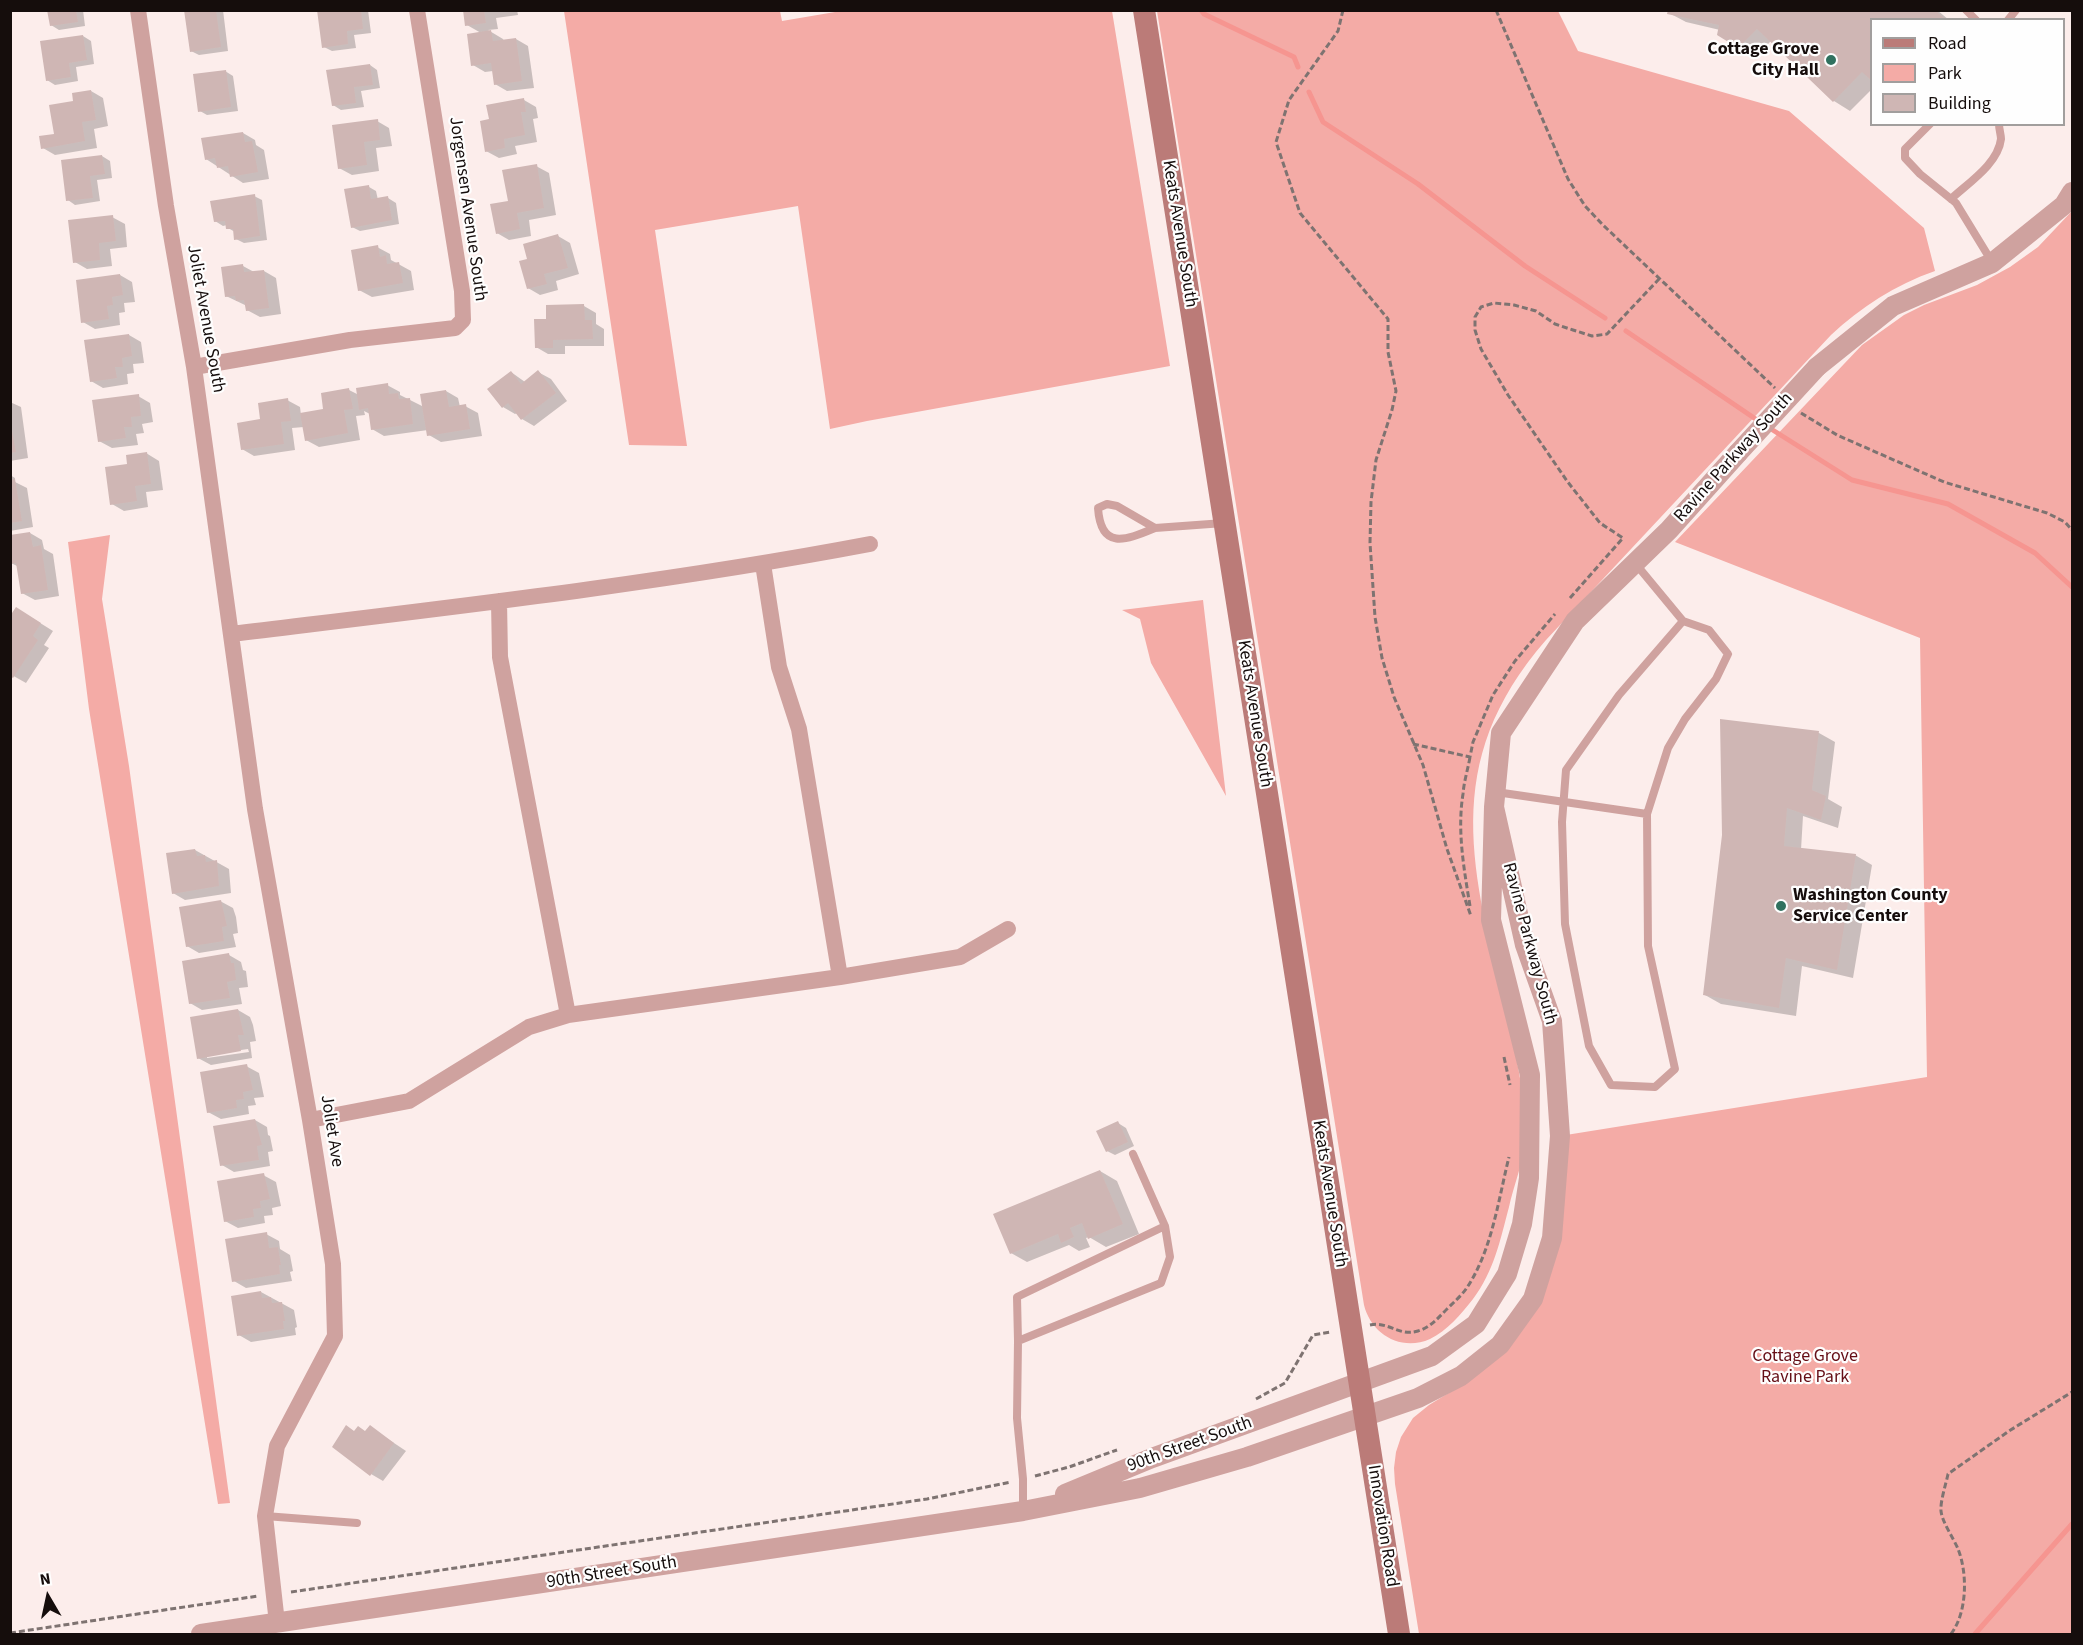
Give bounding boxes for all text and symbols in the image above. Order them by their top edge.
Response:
legend [1870,18,2065,126]
text: Road [1928,31,1967,56]
place label: Cottage Grove City Hall [1707,39,1819,82]
marker: Cottage Grove City Hall [1824,53,1838,67]
text: Park [1928,61,1962,86]
text: Building [1928,91,1991,116]
street label: Jorgensen Avenue South [443,115,491,303]
street label: Keats Avenue South [1157,159,1201,309]
street label: Joliet Avenue South [181,243,229,395]
street label: Ravine Parkway South [1670,389,1798,527]
street label: Keats Avenue South [1232,639,1276,789]
street label: Ravine Parkway South [1497,861,1561,1027]
place label: Washington County Service Center [1793,885,1948,928]
marker: Washington County Service Center [1774,899,1788,913]
street label: Joliet Ave [315,1093,347,1169]
street label: Keats Avenue South [1307,1119,1351,1269]
park label: Cottage Grove Ravine Park [1752,1346,1858,1388]
street label: 90th Street South [1125,1412,1255,1478]
street label: Innovation Road [1362,1463,1402,1589]
street label: 90th Street South [546,1552,678,1594]
north arrow [18,1567,78,1627]
text: N [38,1568,52,1591]

